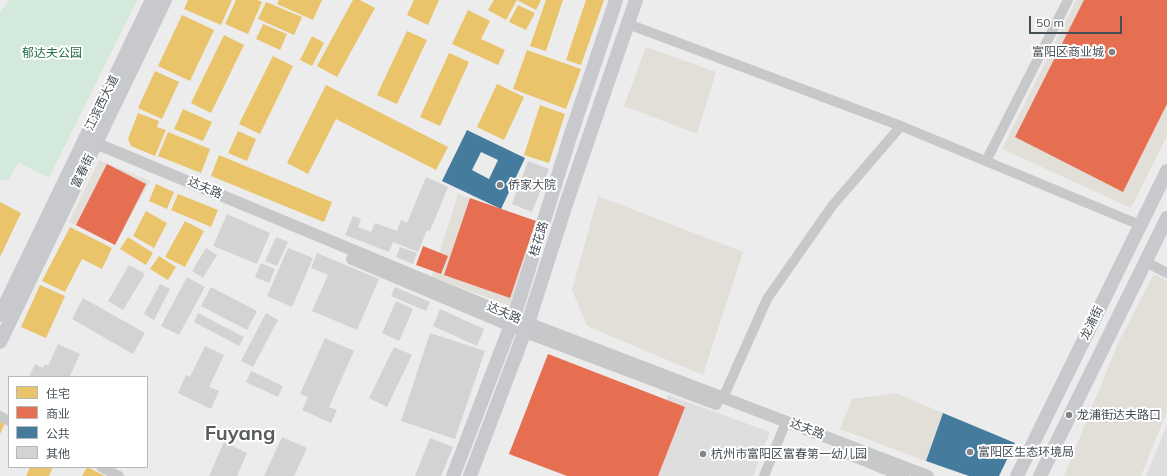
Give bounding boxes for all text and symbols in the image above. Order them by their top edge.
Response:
scale bar [1031,8,1124,34]
text: 50 m [1036,15,1064,30]
place label: 富阳区商业城 [1032,45,1104,59]
park label: 郁达夫公园 [22,46,82,60]
marker: 富阳区商业城 [1107,47,1117,57]
street label: 江滨西大道 [82,73,122,133]
street label: 富春街 [69,152,97,190]
street label: 达夫路 [186,174,224,202]
place label: 侨家大院 [508,178,556,192]
marker: 侨家大院 [495,180,505,190]
street label: 桂花路 [527,220,551,258]
street label: 达夫路 [485,299,523,327]
street label: 龙浦街 [1078,304,1106,342]
legend [8,376,148,468]
text: 住宅 [46,386,70,401]
text: 商业 [46,406,70,421]
place label: 龙浦街达夫路口 [1077,408,1161,422]
marker: 龙浦街达夫路口 [1064,410,1074,420]
street label: 达夫路 [788,416,826,442]
district label: Fuyang [205,422,275,446]
text: 公共 [46,426,70,441]
place label: 富阳区生态环境局 [978,445,1074,459]
text: 其他 [46,446,70,461]
place label: 杭州市富阳区富春第一幼儿园 [711,447,867,461]
marker: 富阳区生态环境局 [965,447,975,457]
marker: 杭州市富阳区富春第一幼儿园 [698,449,708,459]

